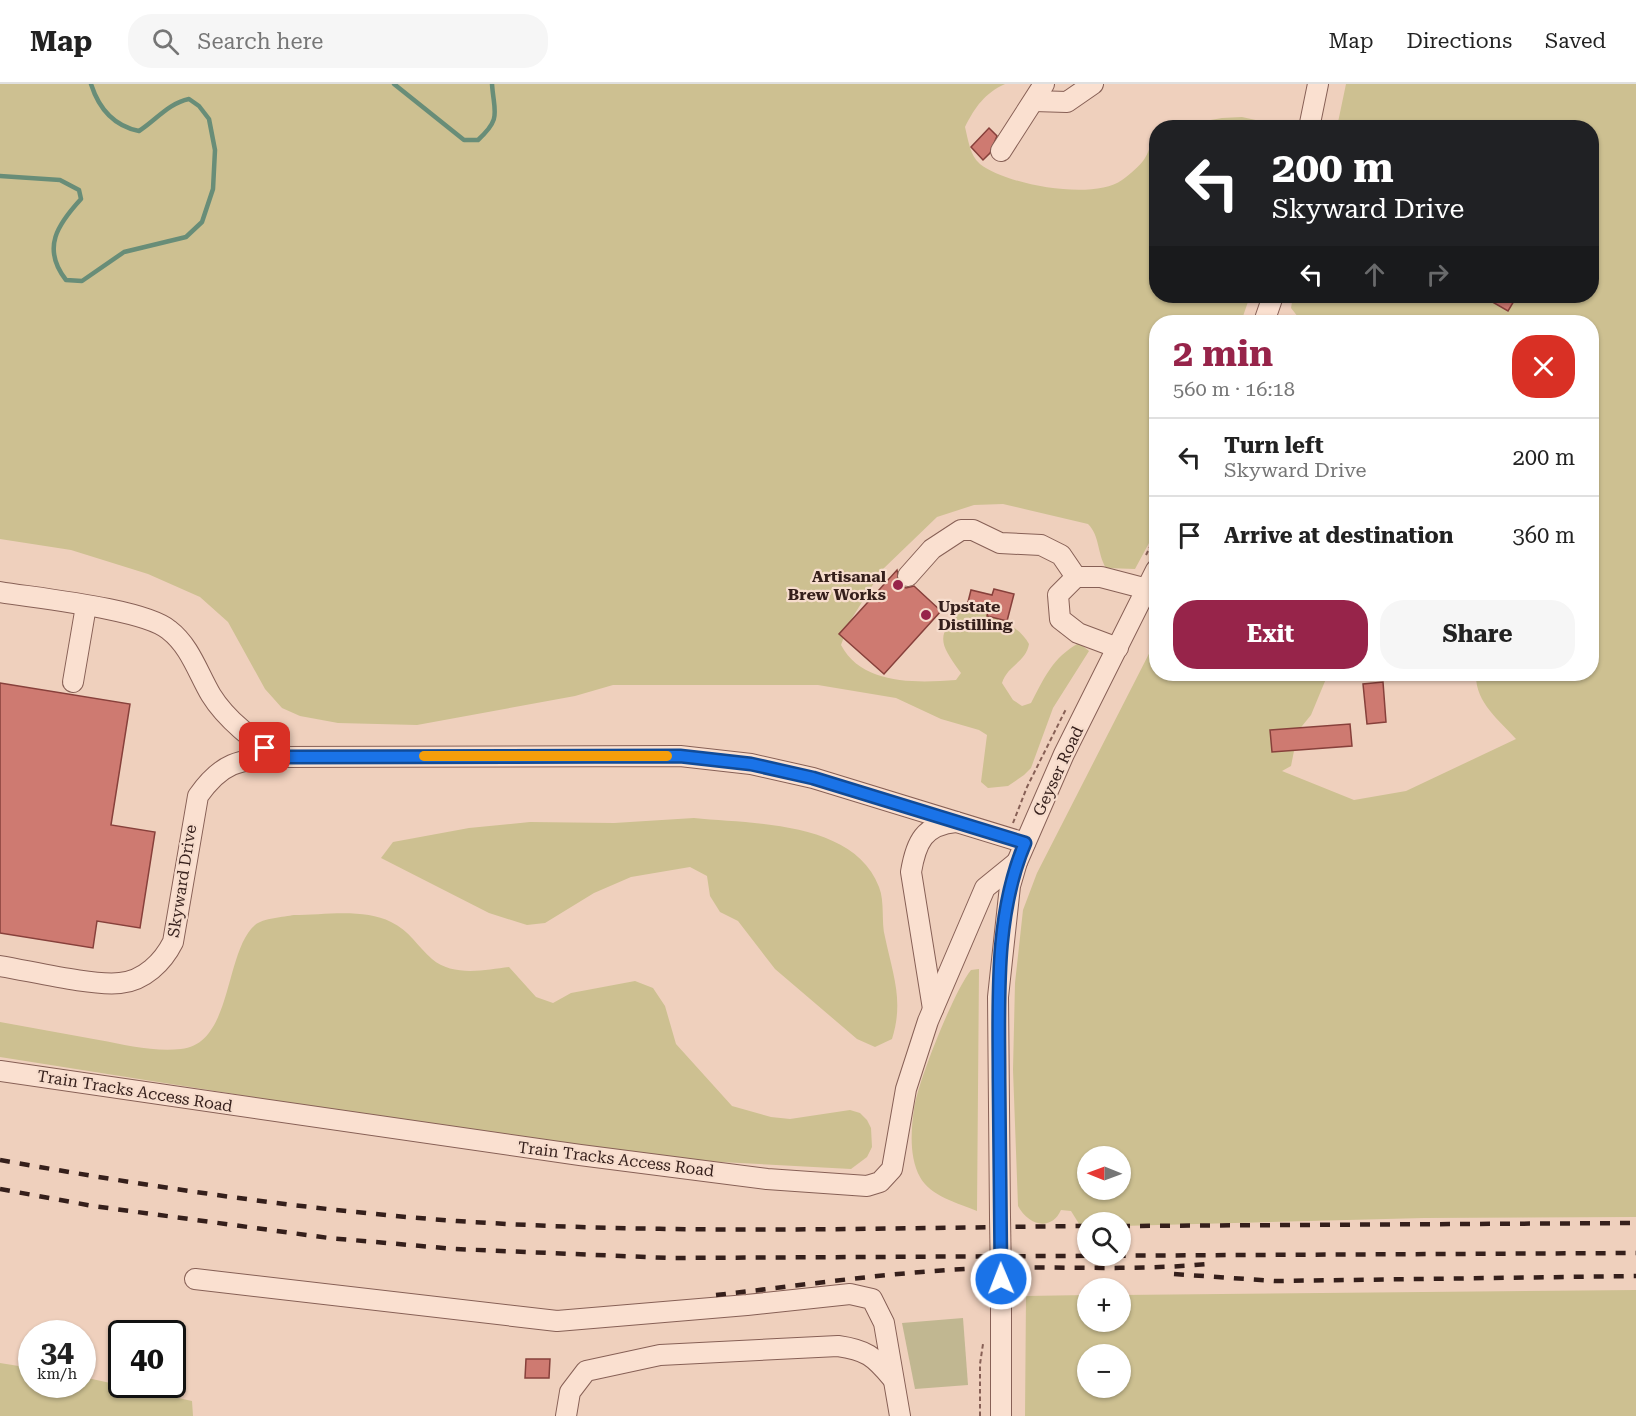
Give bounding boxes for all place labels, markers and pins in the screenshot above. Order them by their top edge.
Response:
place label: Artisanal Brew Works [788,567,887,604]
marker: Artisanal Brew Works [891,578,905,592]
place label: Upstate Distilling [938,597,1013,634]
marker: Upstate Distilling [919,608,933,622]
pin [239,722,290,773]

